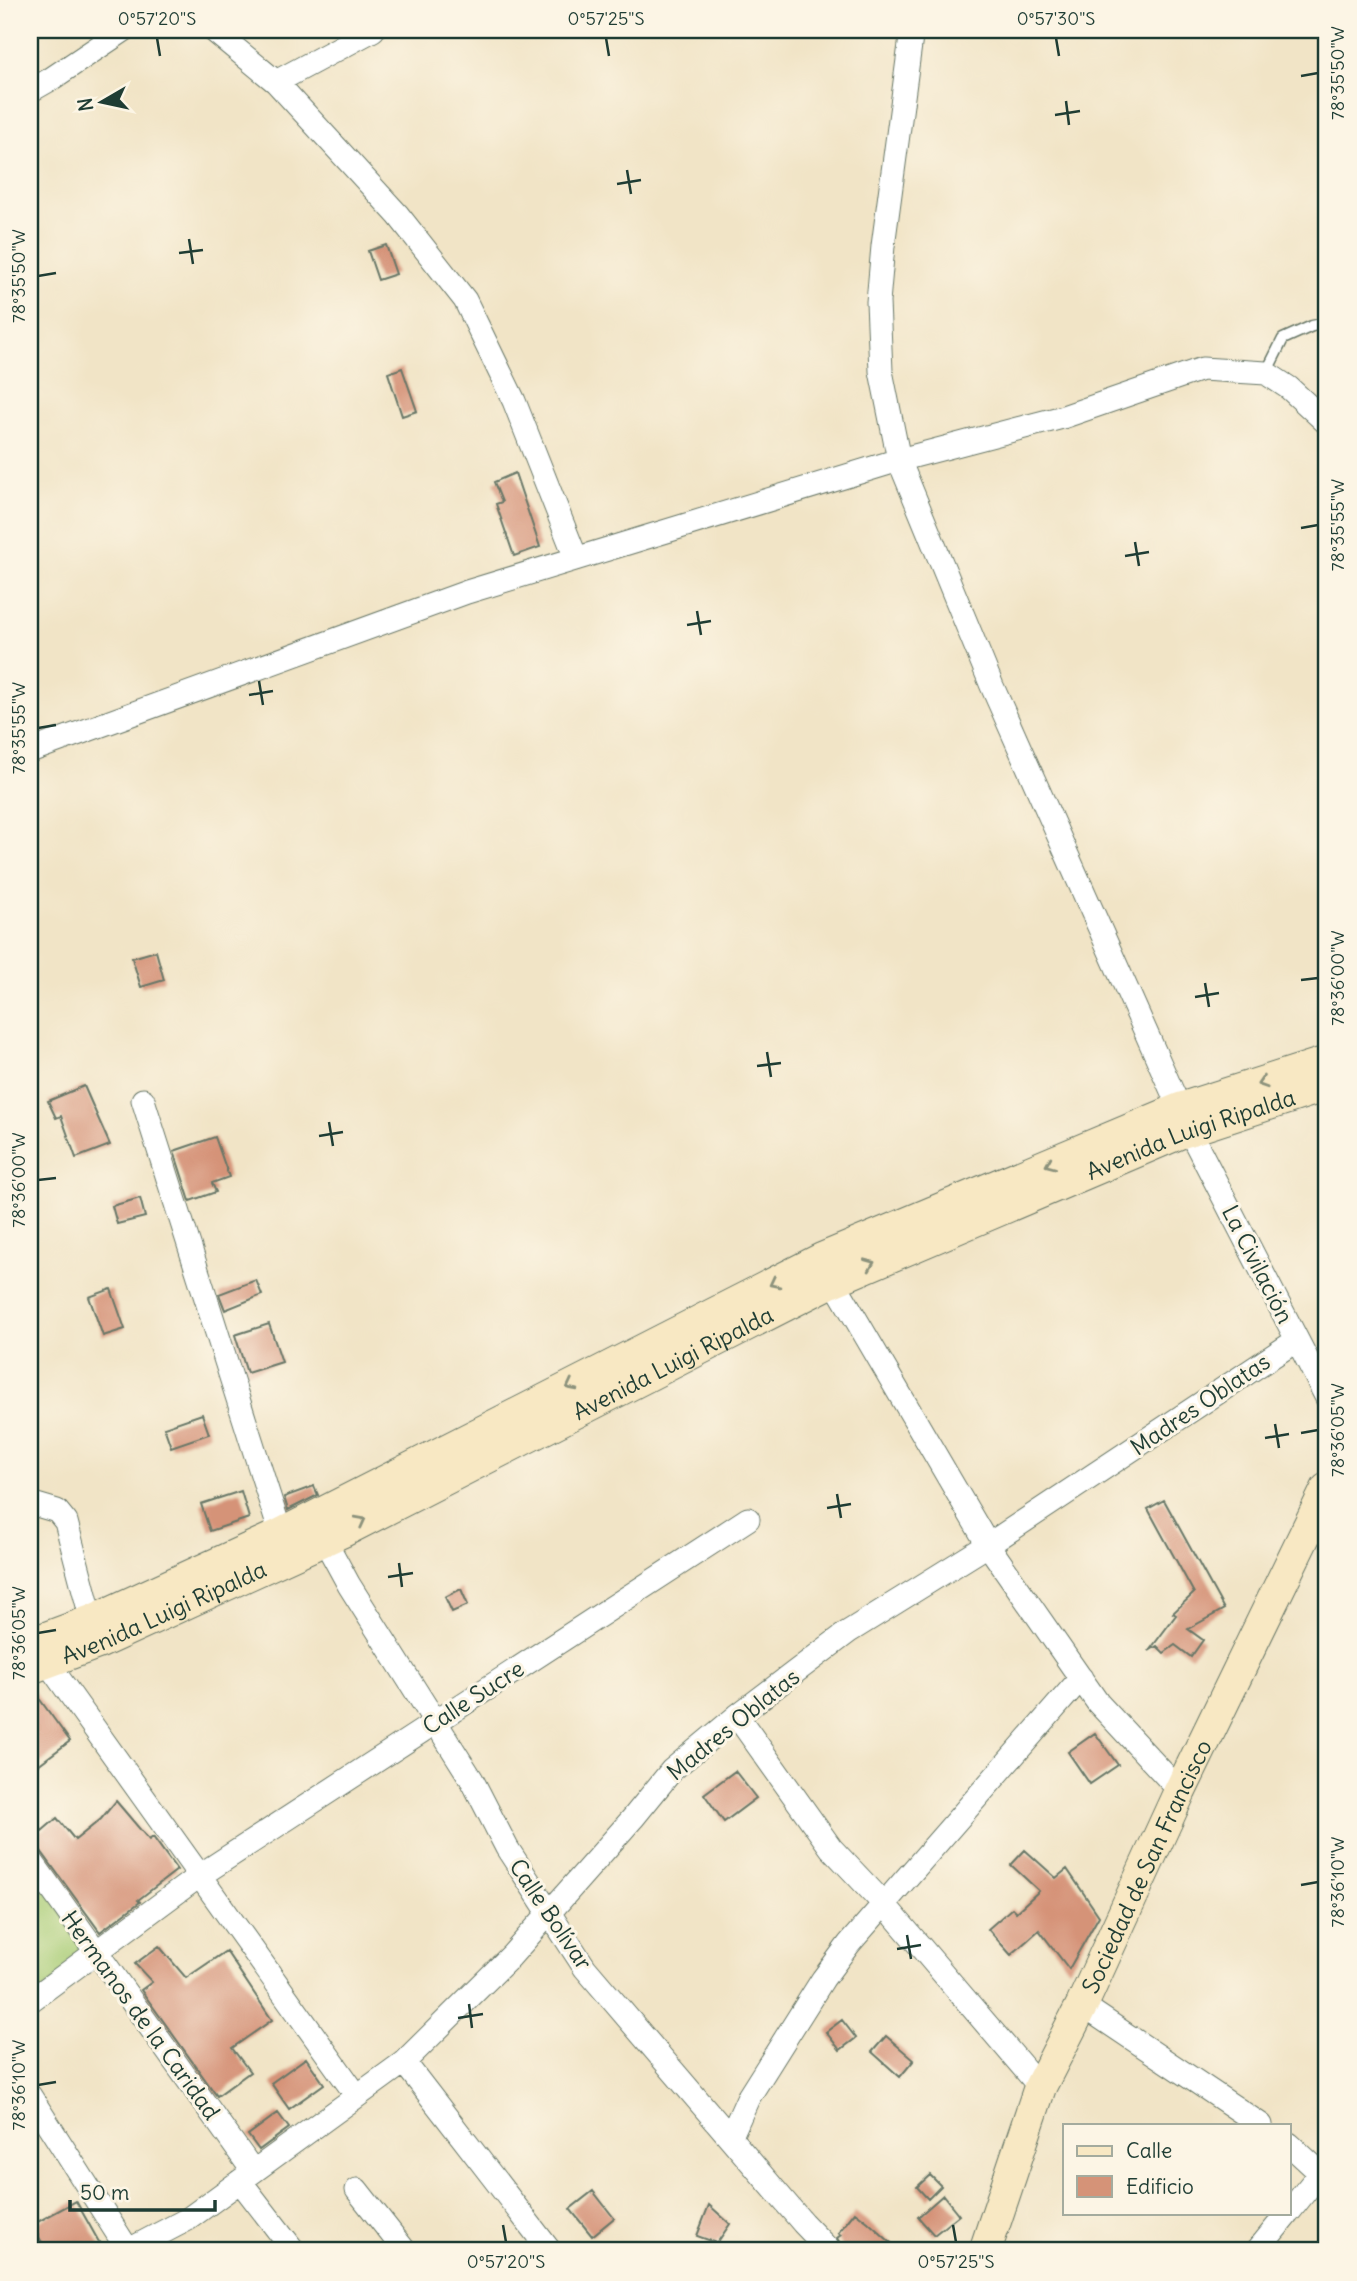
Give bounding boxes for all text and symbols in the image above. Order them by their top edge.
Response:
text: 0°57'20"S [118,7,196,30]
text: 0°57'25"S [568,7,644,30]
text: 0°57'30"S [1017,7,1095,30]
text: 78°35'50"W [1326,26,1349,120]
north arrow [66,66,136,136]
text: N [72,96,98,113]
text: 78°35'50"W [7,229,30,323]
text: 78°35'55"W [1326,479,1349,571]
text: 78°35'55"W [7,682,30,774]
text: 78°36'00"W [1326,930,1349,1026]
one-way arrow [1257,1075,1269,1089]
street label: Avenida Luigi Ripalda [1082,1082,1299,1185]
text: 78°36'00"W [7,1132,30,1228]
one-way arrow [1044,1155,1056,1169]
street label: La Civilación [1216,1200,1300,1328]
one-way arrow [863,1259,875,1273]
one-way arrow [769,1275,781,1289]
street label: Avenida Luigi Ripalda [568,1299,778,1426]
street label: Madres Oblatas [1125,1347,1275,1461]
one-way arrow [566,1378,578,1392]
text: 78°36'05"W [1326,1383,1349,1477]
one-way arrow [354,1516,366,1530]
street label: Avenida Luigi Ripalda [57,1554,271,1670]
text: 78°36'05"W [7,1586,30,1680]
street label: Calle Sucre [417,1653,529,1741]
street label: Madres Oblatas [661,1662,805,1786]
street label: Sociedad de San Francisco [1075,1735,1217,1998]
text: 78°36'10"W [1326,1837,1349,1927]
street label: Calle Bolívar [503,1853,599,1976]
street label: Hermanos de la Caridad [55,1905,227,2125]
text: 78°36'10"W [7,2040,30,2130]
legend [1063,2124,1290,2214]
text: Calle [1126,2137,1172,2164]
scale bar [70,2169,215,2213]
text: Edificio [1126,2173,1194,2200]
text: 50 m [80,2179,129,2206]
text: 0°57'20"S [467,2250,545,2273]
text: 0°57'25"S [918,2250,994,2273]

